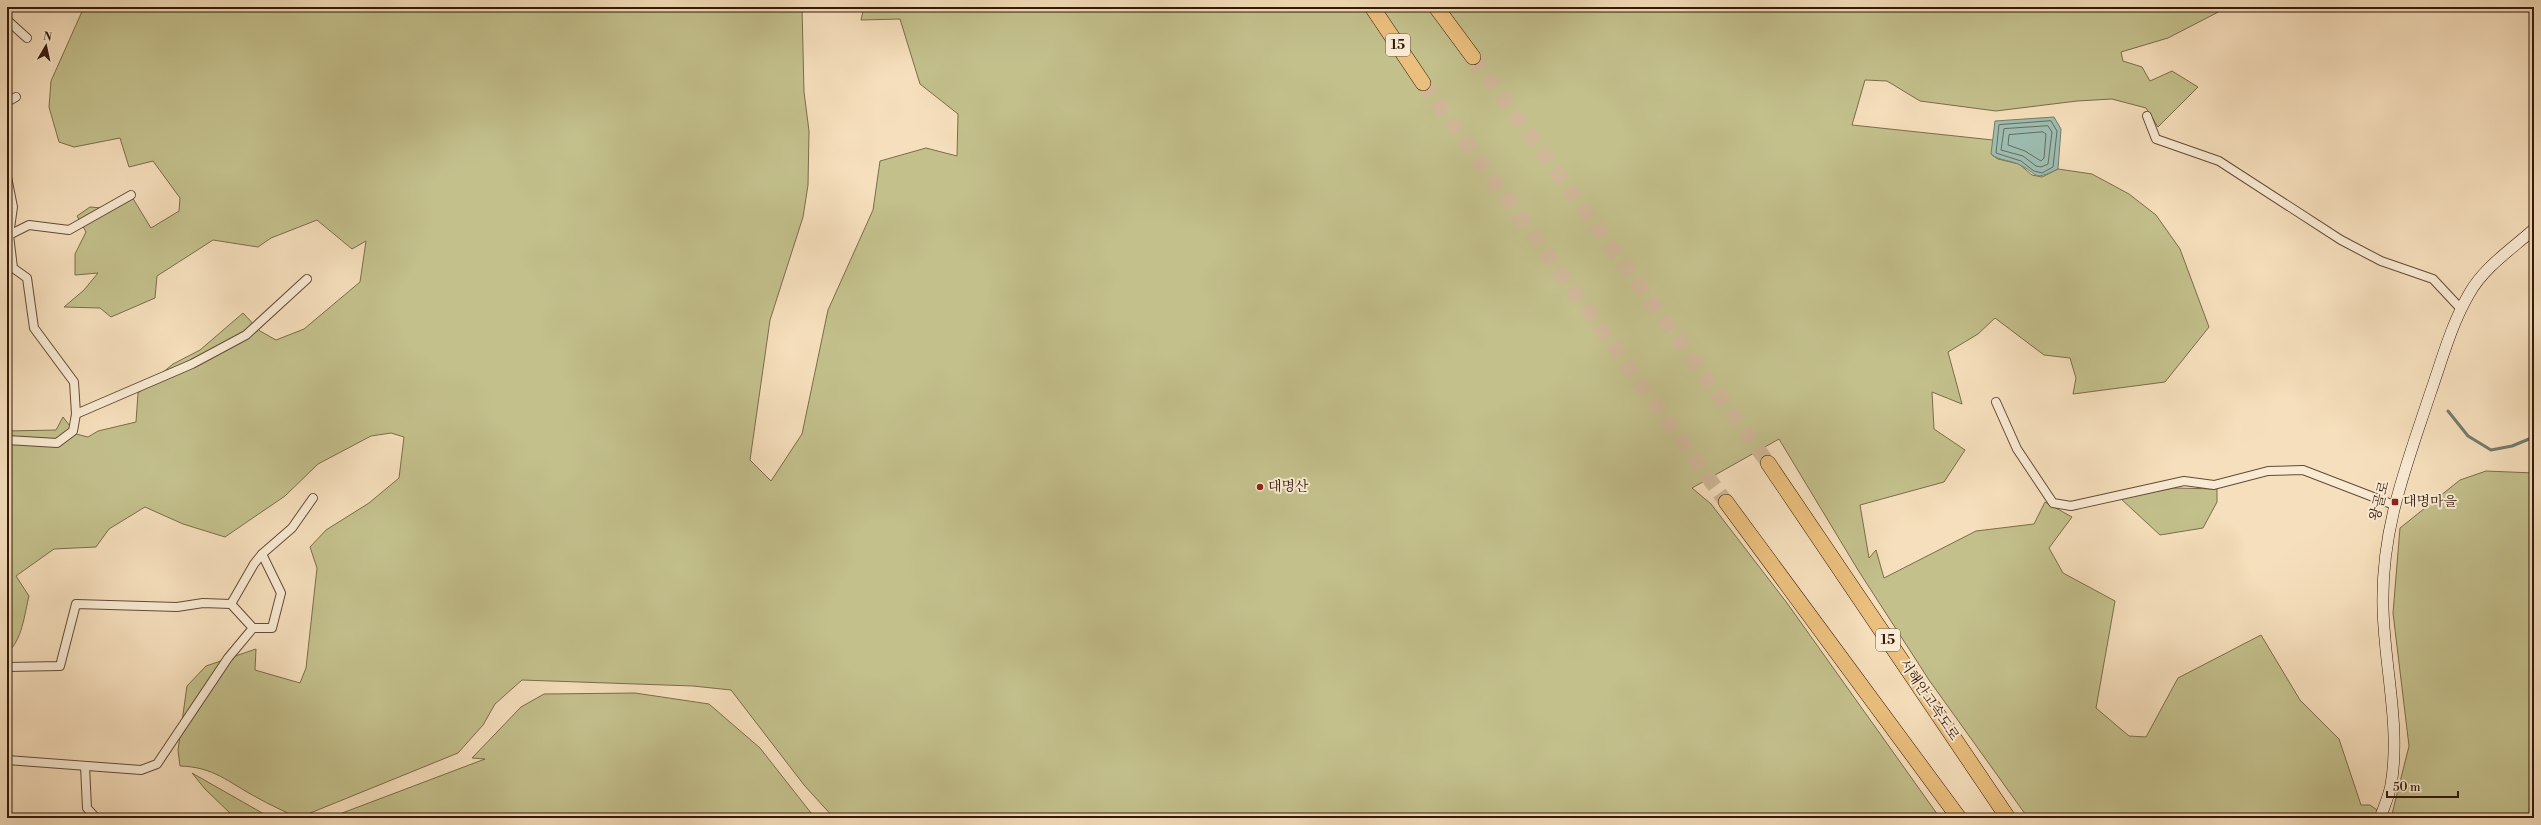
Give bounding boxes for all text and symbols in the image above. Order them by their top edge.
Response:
north arrow [26,26,66,66]
text: N [42,30,53,45]
road number: 15 [1386,34,1410,56]
place label: 대명산 [1268,478,1309,496]
street label: 왕골로 [2366,479,2394,523]
marker: 대명산 [1255,482,1265,492]
place label: 대명마을 [2403,493,2458,511]
marker: 대명마을 [2390,497,2400,507]
road number: 15 [1876,629,1900,651]
street label: 서해안고속도로 [1895,656,1963,745]
scale bar [2387,773,2458,799]
text: 50 m [2393,780,2421,795]

